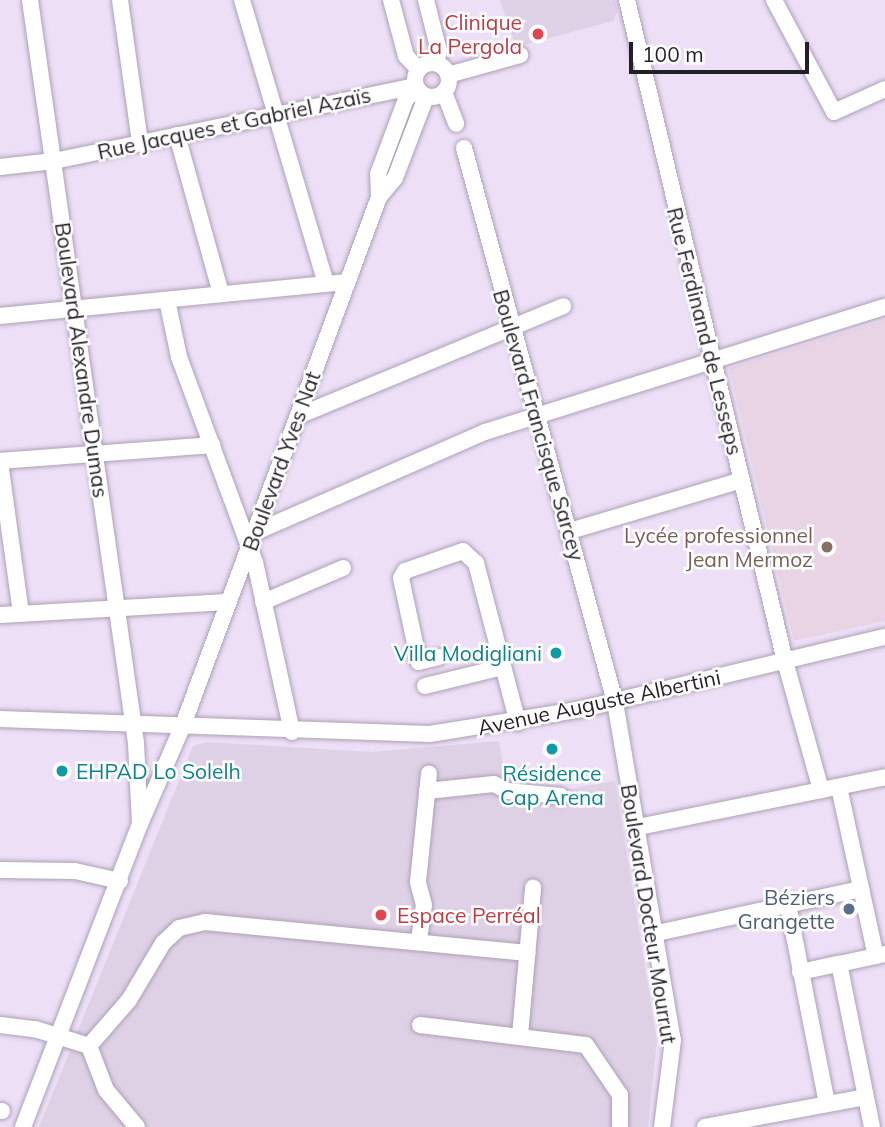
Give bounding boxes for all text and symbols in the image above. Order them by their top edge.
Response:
place label: Clinique La Pergola [418,9,522,59]
marker: Clinique La Pergola [528,24,548,44]
scale bar [633,28,813,72]
text: 100 m [642,41,704,67]
street label: Rue Jacques et Gabriel Azaïs [95,82,373,164]
street label: Rue Ferdinand de Lesseps [662,205,748,457]
street label: Boulevard Alexandre Dumas [50,221,114,499]
street label: Boulevard Francisque Sarcey [488,286,590,564]
street label: Boulevard Yves Nat [237,368,325,554]
place label: Lycée professionnel Jean Mermoz [624,522,813,572]
marker: Lycée professionnel Jean Mermoz [819,539,835,555]
place label: Villa Modigliani [394,640,542,666]
marker: Villa Modigliani [548,645,564,661]
street label: Avenue Auguste Albertini [475,664,723,740]
marker: Résidence Cap Arena [544,741,560,757]
place label: EHPAD Lo Solelh [76,758,241,784]
place label: Résidence Cap Arena [500,760,604,810]
marker: EHPAD Lo Solelh [54,763,70,779]
street label: Boulevard Docteur Mourrut [616,782,682,1046]
place label: Béziers Grangette [737,884,835,934]
marker: Béziers Grangette [841,901,857,917]
place label: Espace Perréal [397,902,541,928]
marker: Espace Perréal [371,905,391,925]

